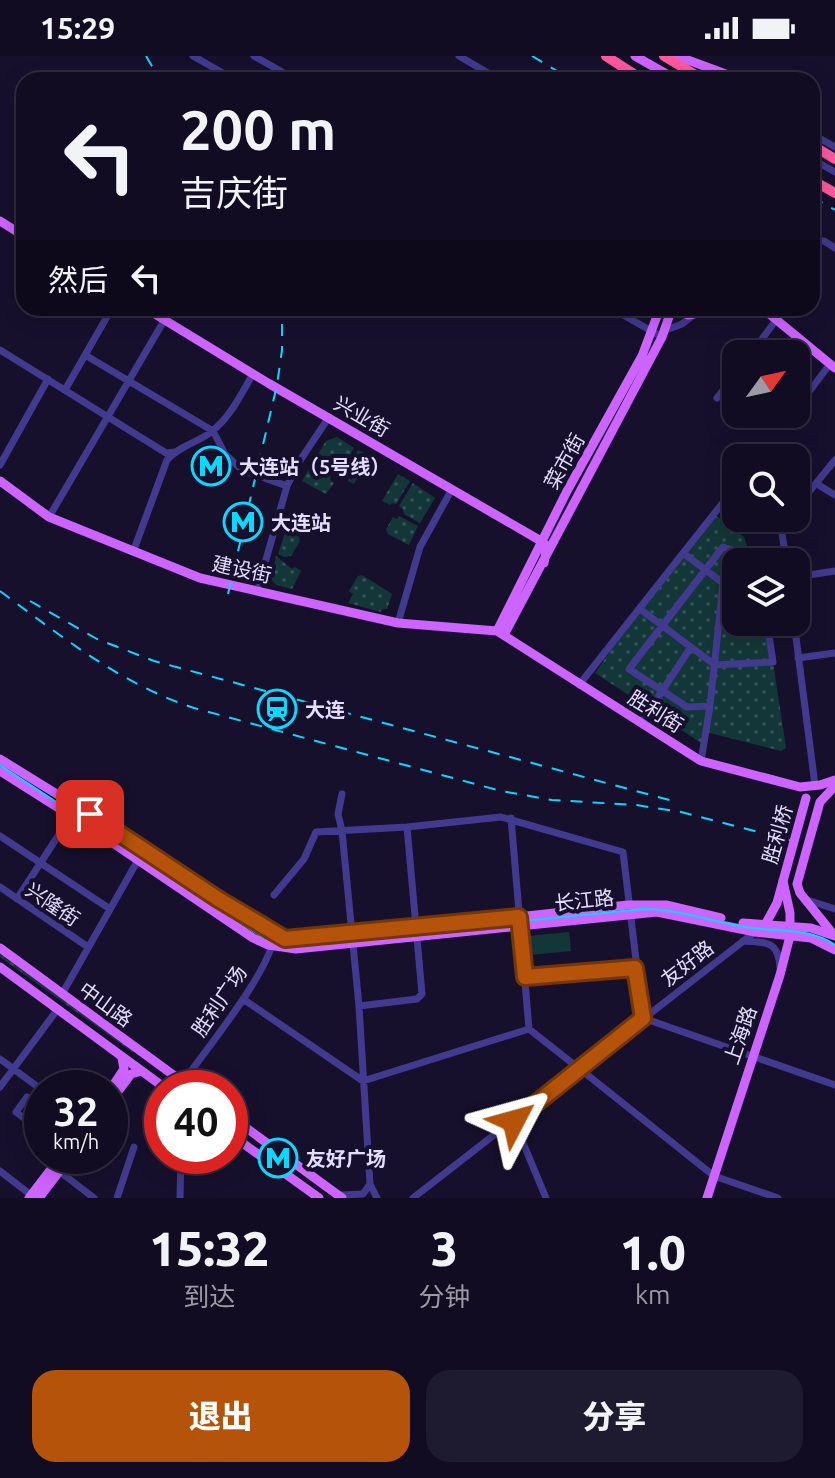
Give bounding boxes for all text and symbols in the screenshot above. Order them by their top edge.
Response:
text: 15:29 [40,11,115,45]
text: 200 m [180,98,336,161]
icon: left [48,104,152,208]
text: 吉庆街 [180,172,288,213]
icon: left [124,256,168,300]
text: 然后 [48,263,108,297]
north arrow [722,340,810,428]
map controls [722,340,810,636]
street label: 兴业街 [330,391,394,441]
street label: 菜市街 [539,429,589,493]
button: search [722,444,810,532]
metro station icon: 大连站（5号线） [190,445,232,487]
place label: 大连站（5号线） [239,455,390,478]
metro station icon: 大连站 [222,501,264,543]
place label: 大连站 [271,511,331,534]
button: layers [722,548,810,636]
street label: 建设街 [210,552,274,586]
street label: 胜利街 [624,685,688,737]
station icon: 大连 [256,688,298,730]
place label: 大连 [305,698,345,721]
pin [56,780,124,848]
icon: arrive [68,792,112,836]
street label: 胜利桥 [758,802,796,866]
street label: 兴隆街 [22,878,84,930]
street label: 长江路 [553,885,615,915]
street label: 友好路 [656,935,718,991]
street label: 胜利广场 [187,961,251,1041]
street label: 中山路 [75,977,137,1031]
street label: 上海路 [719,1003,761,1067]
speed limit sign: 40 [144,1070,248,1174]
position arrow [472,1079,556,1163]
text: 32 [53,1089,99,1134]
text: km/h [53,1130,99,1153]
metro station icon: 友好广场 [257,1137,299,1179]
place label: 友好广场 [306,1147,386,1170]
text: 15:32 [149,1221,269,1275]
text: 3 [431,1221,458,1275]
text: 1.0 [620,1225,686,1279]
text: km [635,1280,671,1309]
text: 到达 [183,1282,235,1311]
text: 分钟 [419,1282,471,1311]
button: 退出 [32,1370,410,1462]
button: 分享 [426,1370,803,1462]

